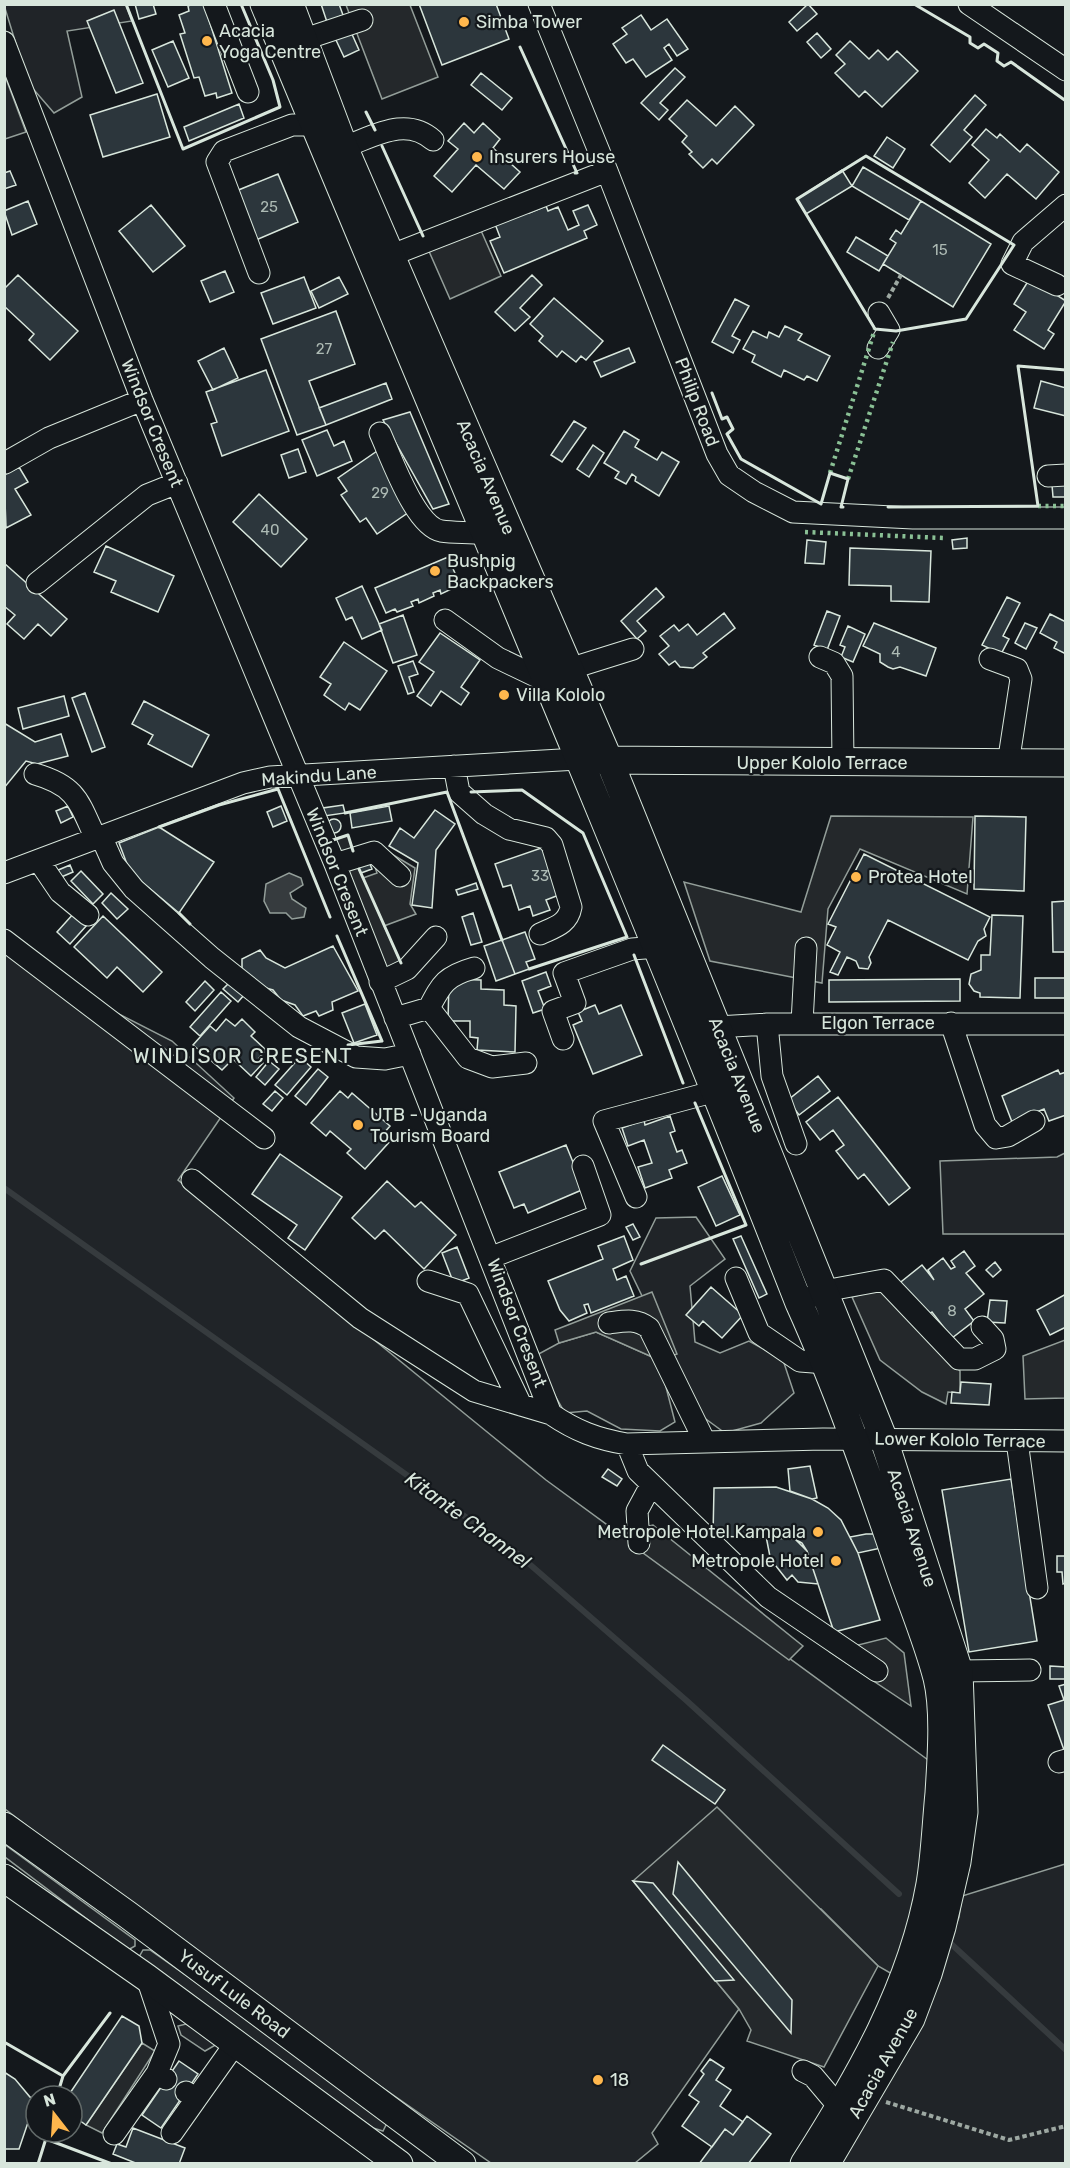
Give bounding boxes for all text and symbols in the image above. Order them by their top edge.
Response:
place label: Simba Tower [476,11,582,33]
marker: Simba Tower [457,15,471,29]
place label: Acacia Yoga Centre [219,20,321,63]
marker: Acacia Yoga Centre [200,34,214,48]
place label: Insurers House [489,146,615,168]
marker: Insurers House [470,150,484,164]
house number: 25 [260,198,278,216]
house number: 15 [932,241,948,259]
house number: 27 [316,340,333,358]
street label: Philip Road [670,354,724,450]
street label: Windsor Cresent [116,356,188,490]
street label: Acacia Avenue [452,416,520,538]
house number: 29 [371,484,389,502]
house number: 40 [261,521,279,539]
place label: Bushpig Backpackers [447,550,554,593]
marker: Bushpig Backpackers [428,564,442,578]
house number: 4 [891,643,901,661]
place label: Villa Kololo [516,684,605,706]
marker: Villa Kololo [497,688,511,702]
street label: Upper Kololo Terrace [736,752,908,774]
street label: Makindu Lane [260,761,378,791]
street label: Windsor Cresent [301,805,373,939]
place label: Protea Hotel [868,866,973,888]
house number: 33 [531,867,549,885]
marker: Protea Hotel [849,870,863,884]
street label: Elgon Terrace [821,1012,935,1034]
street label: Acacia Avenue [704,1014,770,1136]
district label: WINDISOR CRESENT [133,1043,353,1068]
place label: UTB - Uganda Tourism Board [370,1104,490,1147]
marker: UTB - Uganda Tourism Board [351,1118,365,1132]
street label: Windsor Cresent [482,1255,552,1391]
house number: 8 [947,1302,957,1320]
street label: Lower Kololo Terrace [874,1428,1046,1452]
water label: Kitante Channel [401,1466,536,1574]
street label: Acacia Avenue [883,1466,941,1590]
place label: Metropole Hotel Kampala [597,1521,806,1543]
marker: Metropole Hotel Kampala [811,1525,825,1539]
place label: Metropole Hotel [691,1550,824,1572]
marker: Metropole Hotel [829,1554,843,1568]
street label: Yusuf Lule Road [174,1945,294,2043]
street label: Acacia Avenue [844,2004,922,2122]
place label: 18 [610,2069,629,2091]
marker: 18 [591,2073,605,2087]
north arrow [24,2084,84,2144]
text: N [41,2089,58,2111]

